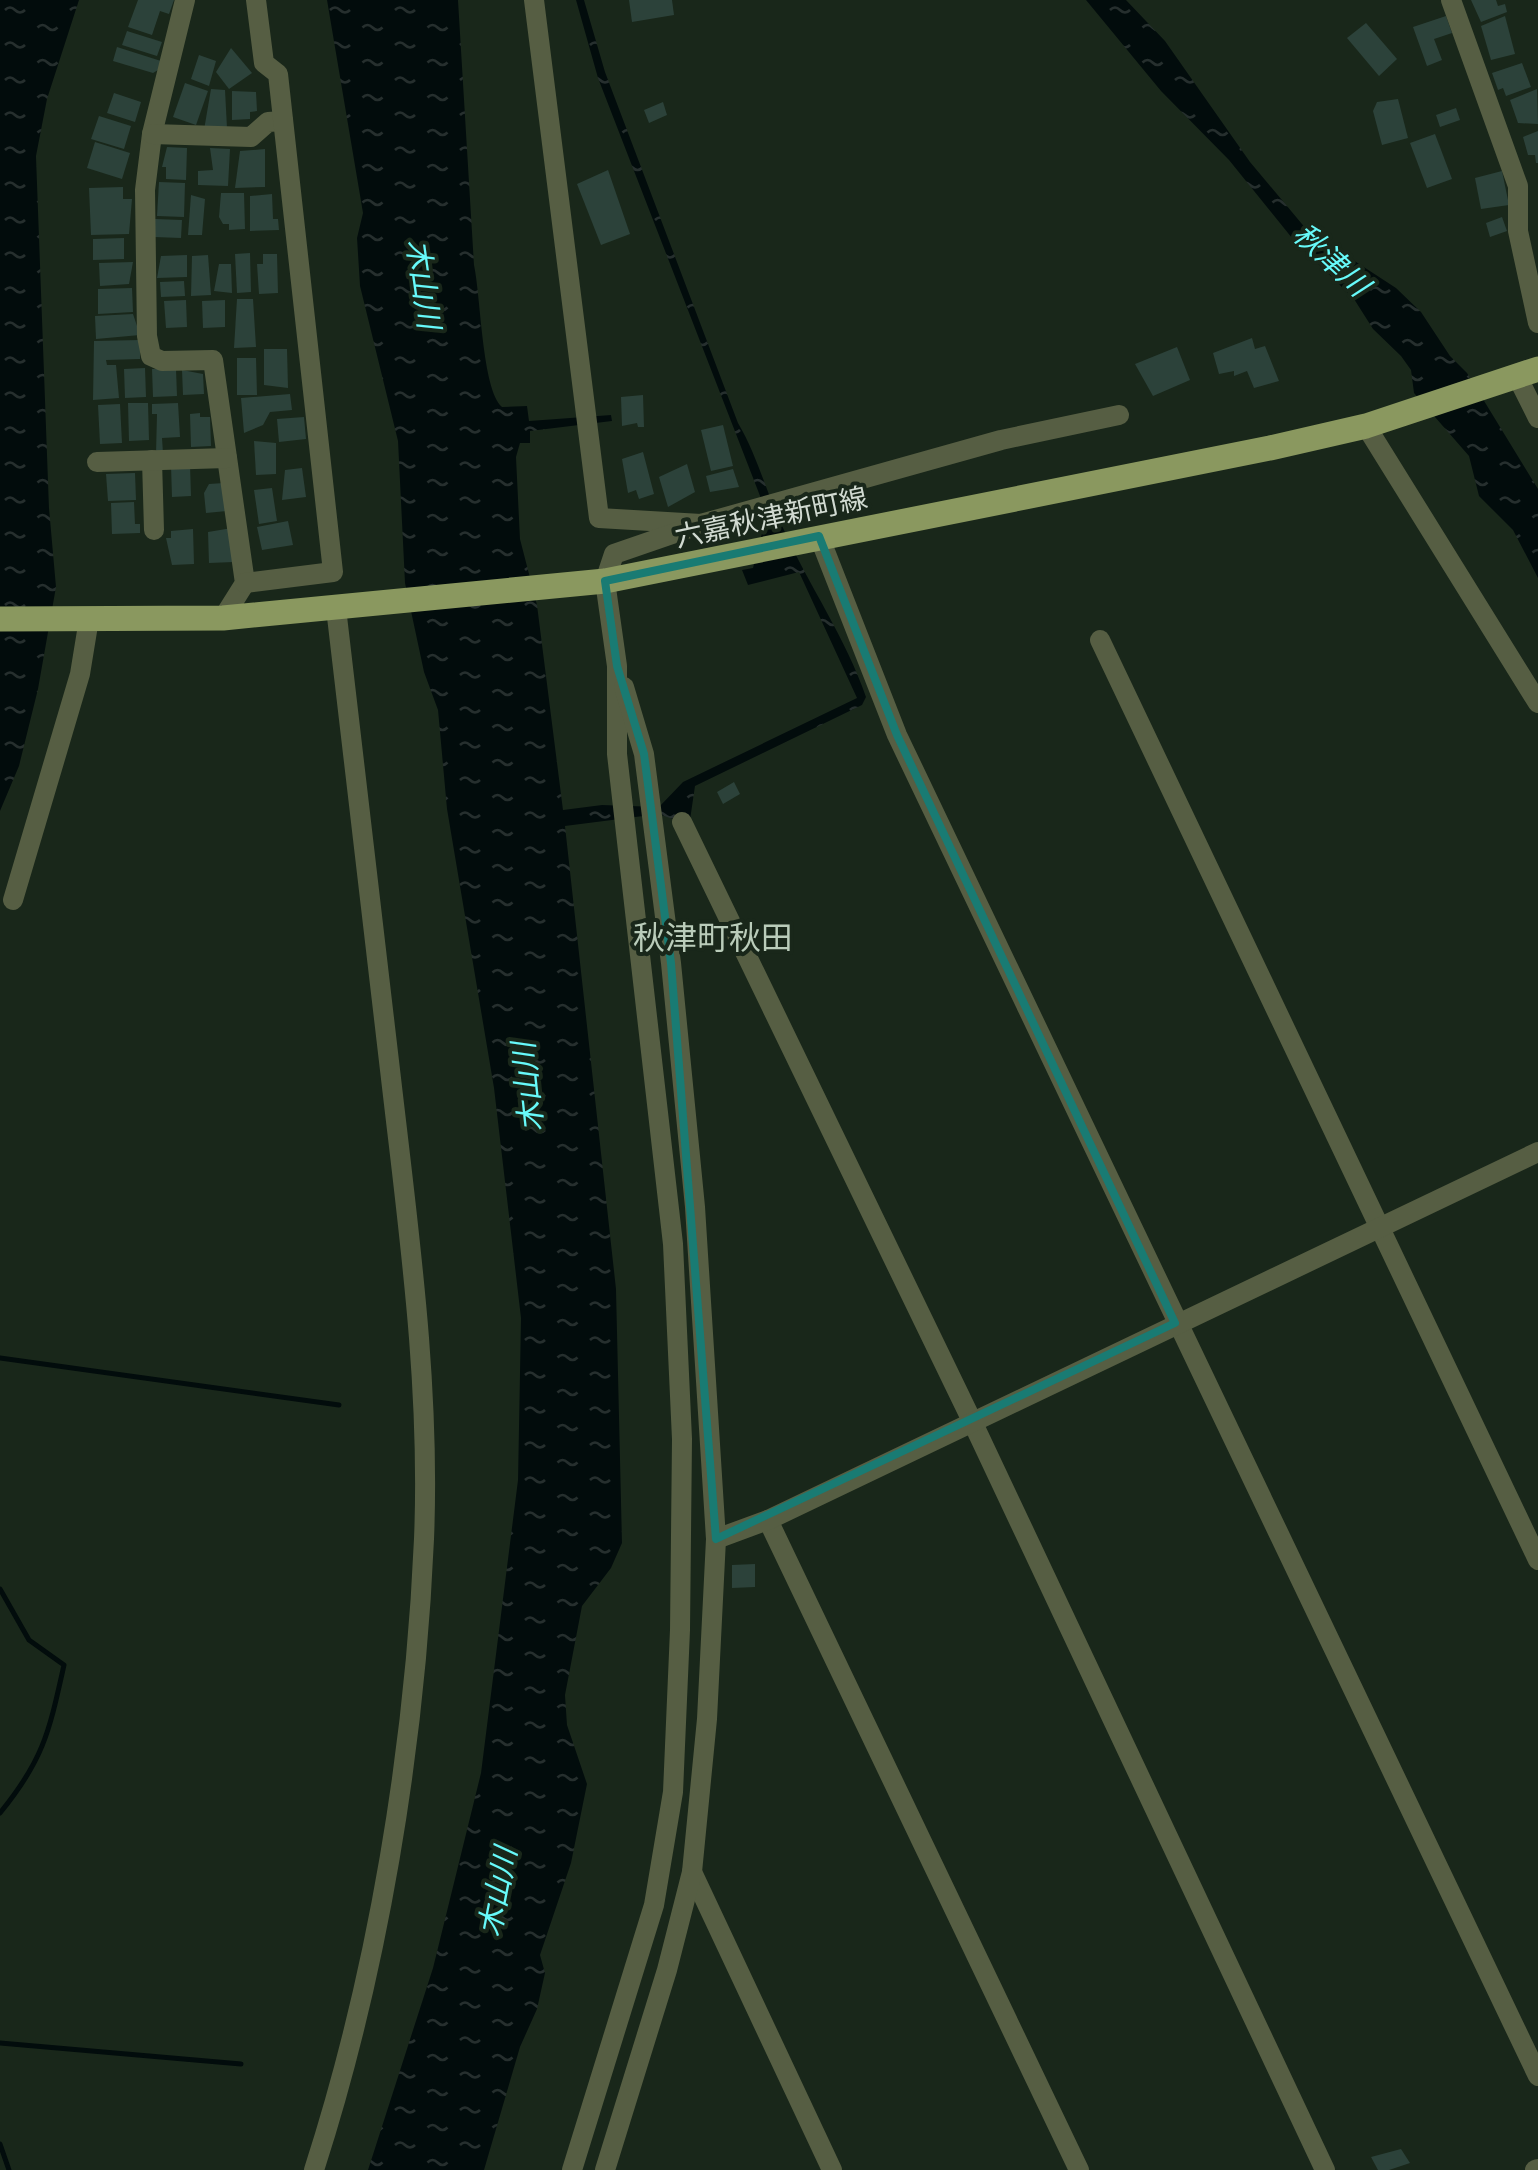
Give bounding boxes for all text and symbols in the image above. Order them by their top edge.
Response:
water label: 秋津川 [1286,216,1378,305]
water label: 木山川 [400,237,448,334]
street label: 六嘉秋津新町線 [672,481,870,554]
district label: 秋津町秋田 [633,919,793,956]
water label: 木山川 [505,1037,550,1134]
water label: 木山川 [472,1841,524,1939]

